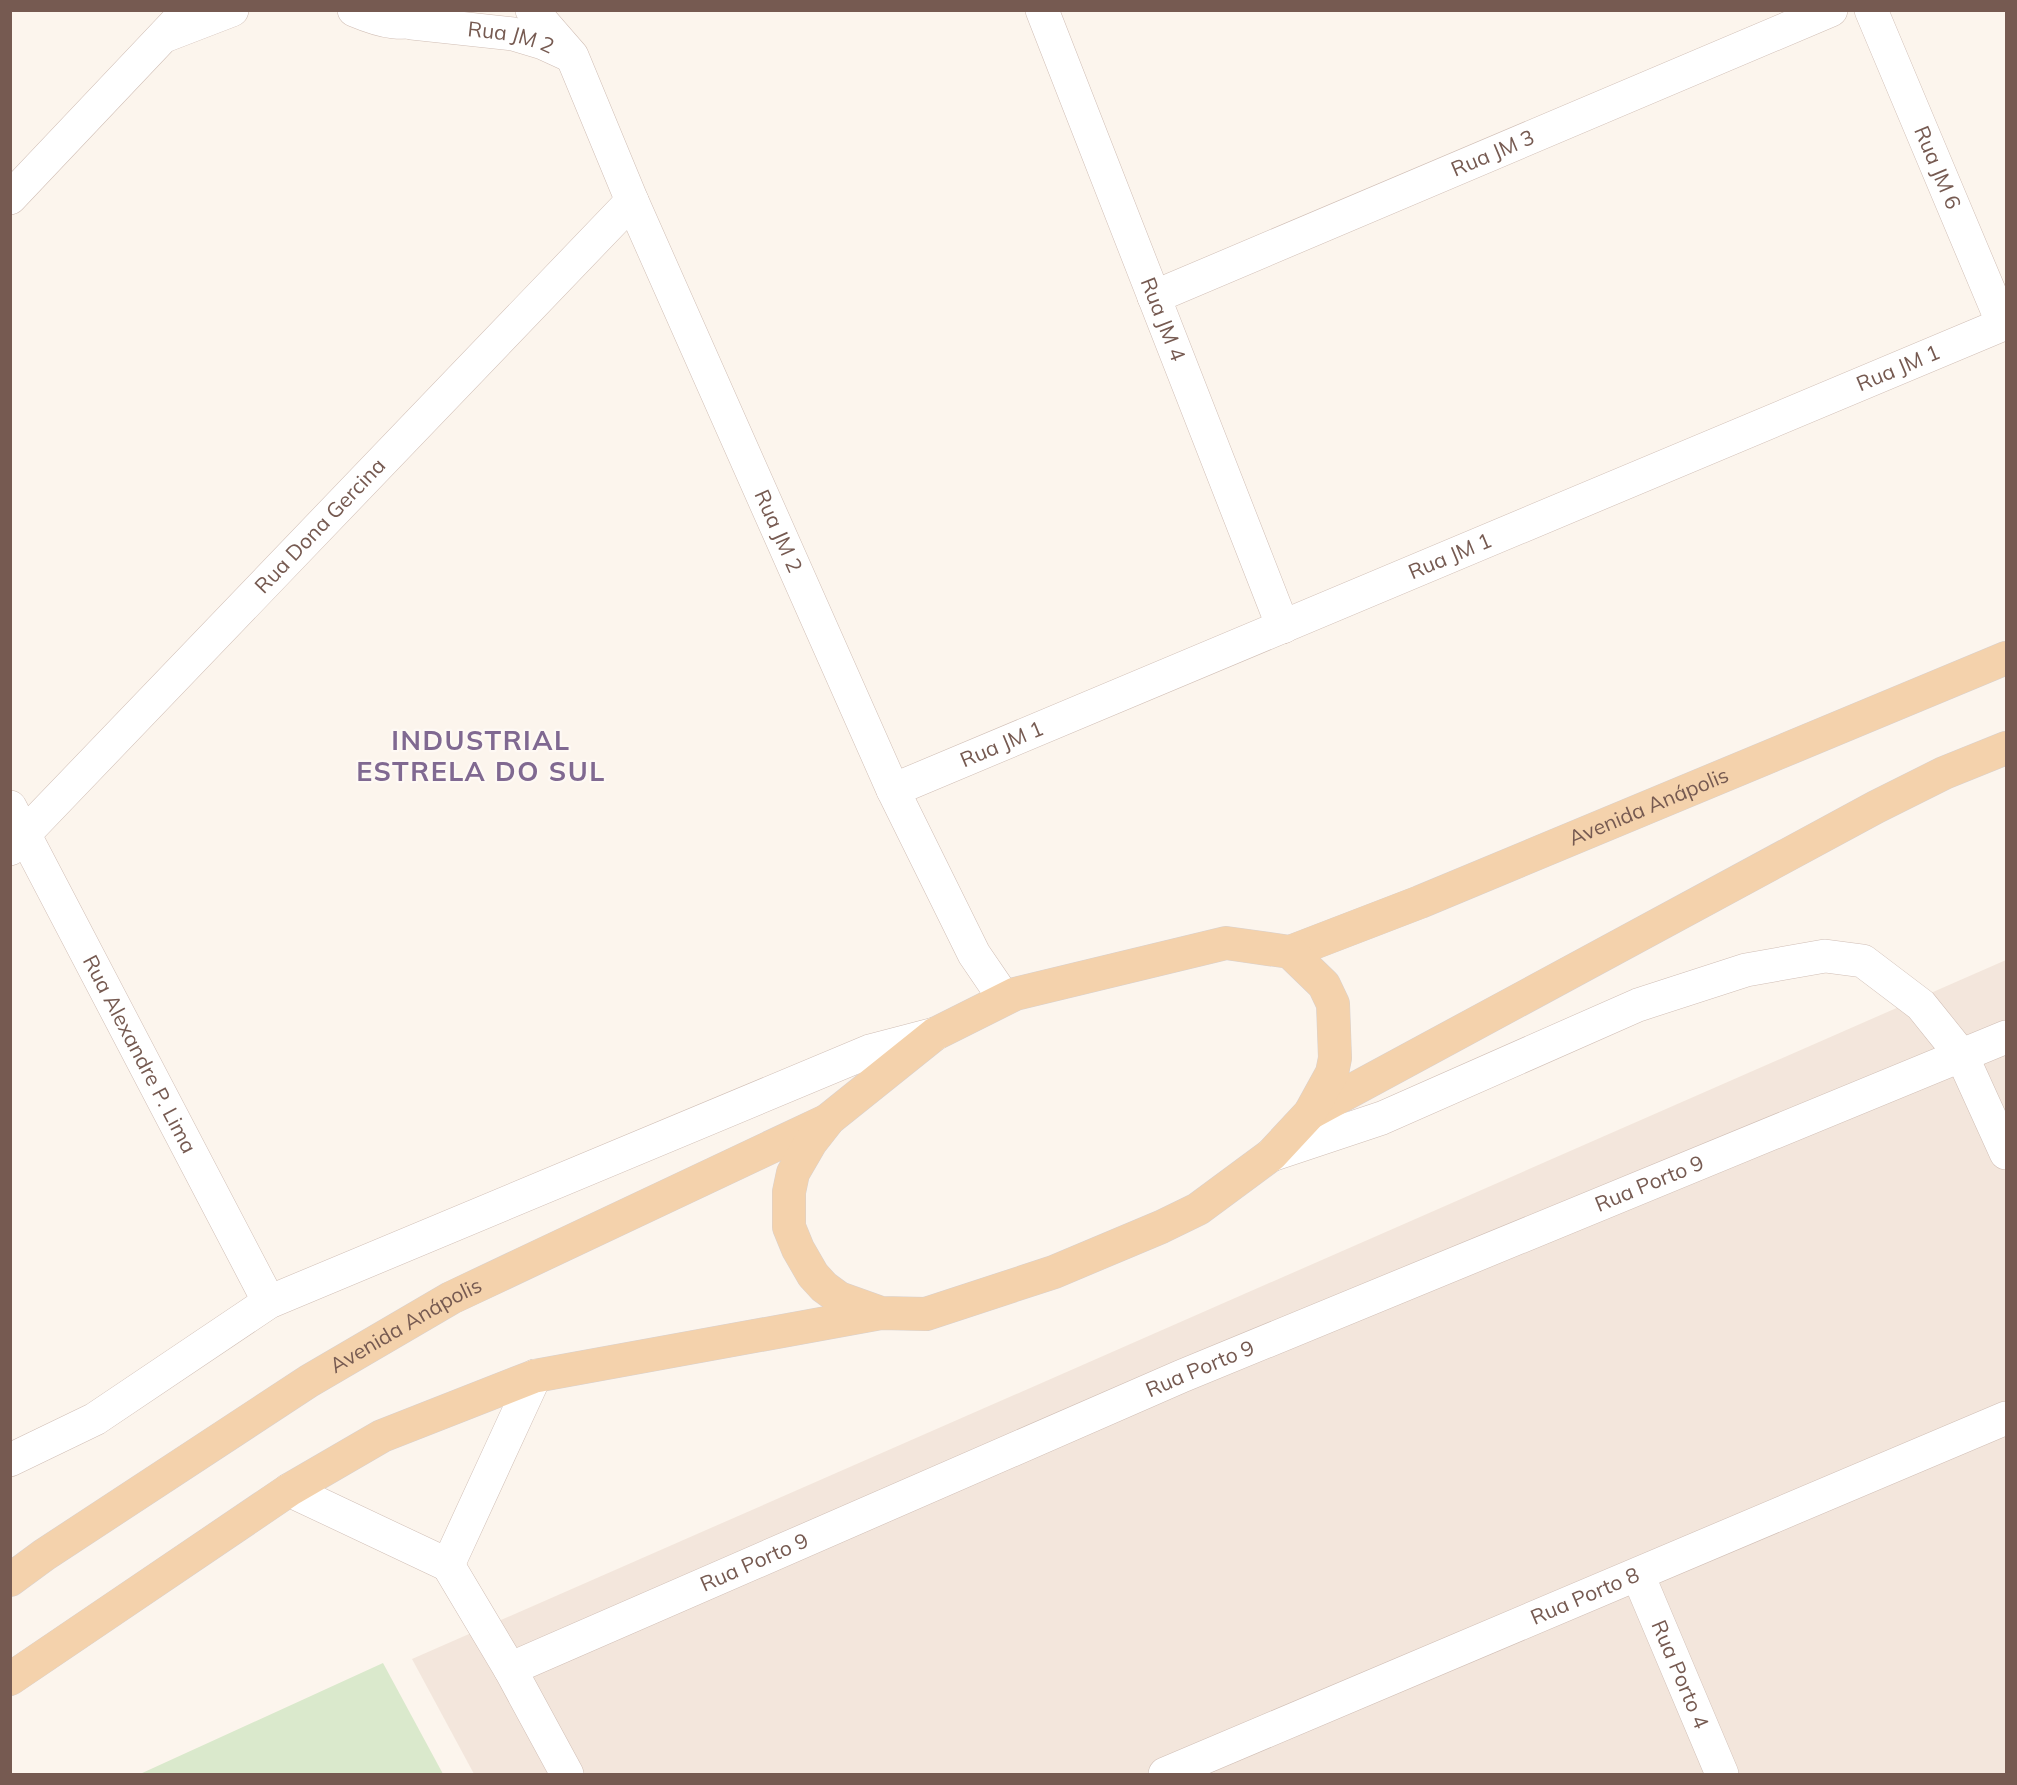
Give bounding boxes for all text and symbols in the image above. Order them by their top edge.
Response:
street label: Rua JM 2 [466,15,559,58]
street label: Rua JM 6 [1909,122,1967,213]
street label: Rua JM 3 [1447,123,1538,182]
street label: Rua JM 4 [1136,273,1192,365]
street label: Rua JM 1 [1852,338,1943,396]
street label: Rua Dona Gercina [249,452,390,598]
street label: Rua JM 2 [750,485,809,576]
street label: Rua JM 1 [1404,526,1495,584]
street label: Rua JM 1 [956,714,1047,772]
district label: INDUSTRIAL ESTRELA DO SUL [356,723,606,788]
street label: Avenida Anápolis [1564,761,1732,851]
street label: Rua Alexandre P. Lima [78,950,203,1157]
street label: Rua Porto 9 [1591,1149,1707,1217]
street label: Avenida Anápolis [325,1271,486,1378]
street label: Rua Porto 9 [1141,1334,1258,1402]
street label: Rua Porto 9 [696,1527,812,1597]
street label: Rua Porto 8 [1526,1561,1643,1630]
street label: Rua Porto 4 [1646,1616,1716,1733]

